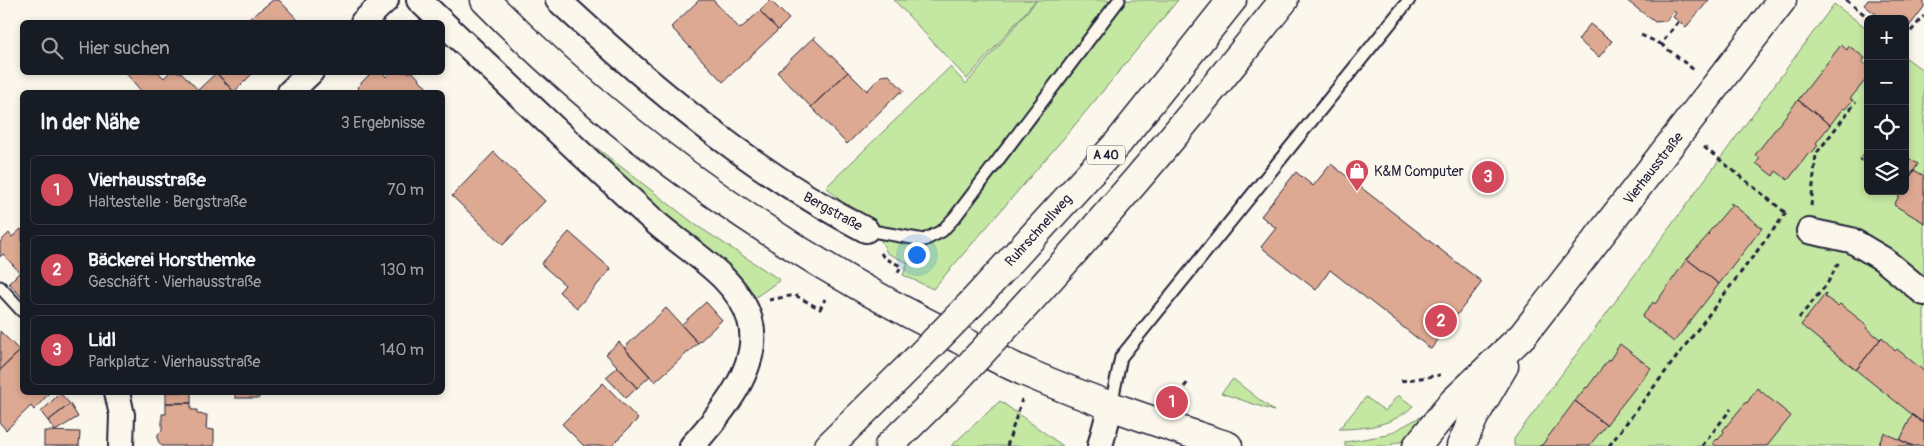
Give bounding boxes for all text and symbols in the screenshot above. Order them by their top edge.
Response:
map controls [1864,15,1909,195]
button: + [1864,15,1909,60]
search box [20,20,445,75]
icon: search [38,34,66,62]
text: Hier suchen [78,36,170,60]
button: − [1864,60,1909,105]
button: locate [1864,105,1909,150]
text: In der Nähe [40,109,140,136]
text: 3 Ergebnisse [341,113,425,133]
street label: Vierhausstraße [1620,129,1687,208]
road number: A 40 [1087,146,1125,164]
button: layers [1864,150,1909,195]
shop icon: K&M Computer [1344,158,1370,192]
pin: 3 [1472,158,1504,196]
place label: K&M Computer [1374,163,1464,180]
text: Vierhausstraße [88,168,206,192]
text: 1 [54,180,60,200]
text: 70 m [387,180,424,200]
street label: Bergstraße [800,188,865,235]
street label: Ruhrschnellweg [1001,191,1075,270]
text: Haltestelle · Bergstraße [88,192,247,212]
your location [904,242,930,268]
text: Bäckerei Horsthemke [88,248,255,272]
text: 2 [53,260,61,280]
text: 130 m [380,260,424,280]
text: Geschäft · Vierhausstraße [88,272,261,292]
pin: 2 [1425,302,1457,340]
text: Lidl [88,328,116,352]
text: 3 [53,340,61,360]
text: 140 m [380,340,424,360]
text: Parkplatz · Vierhausstraße [88,352,260,372]
pin: 1 [1156,383,1188,421]

